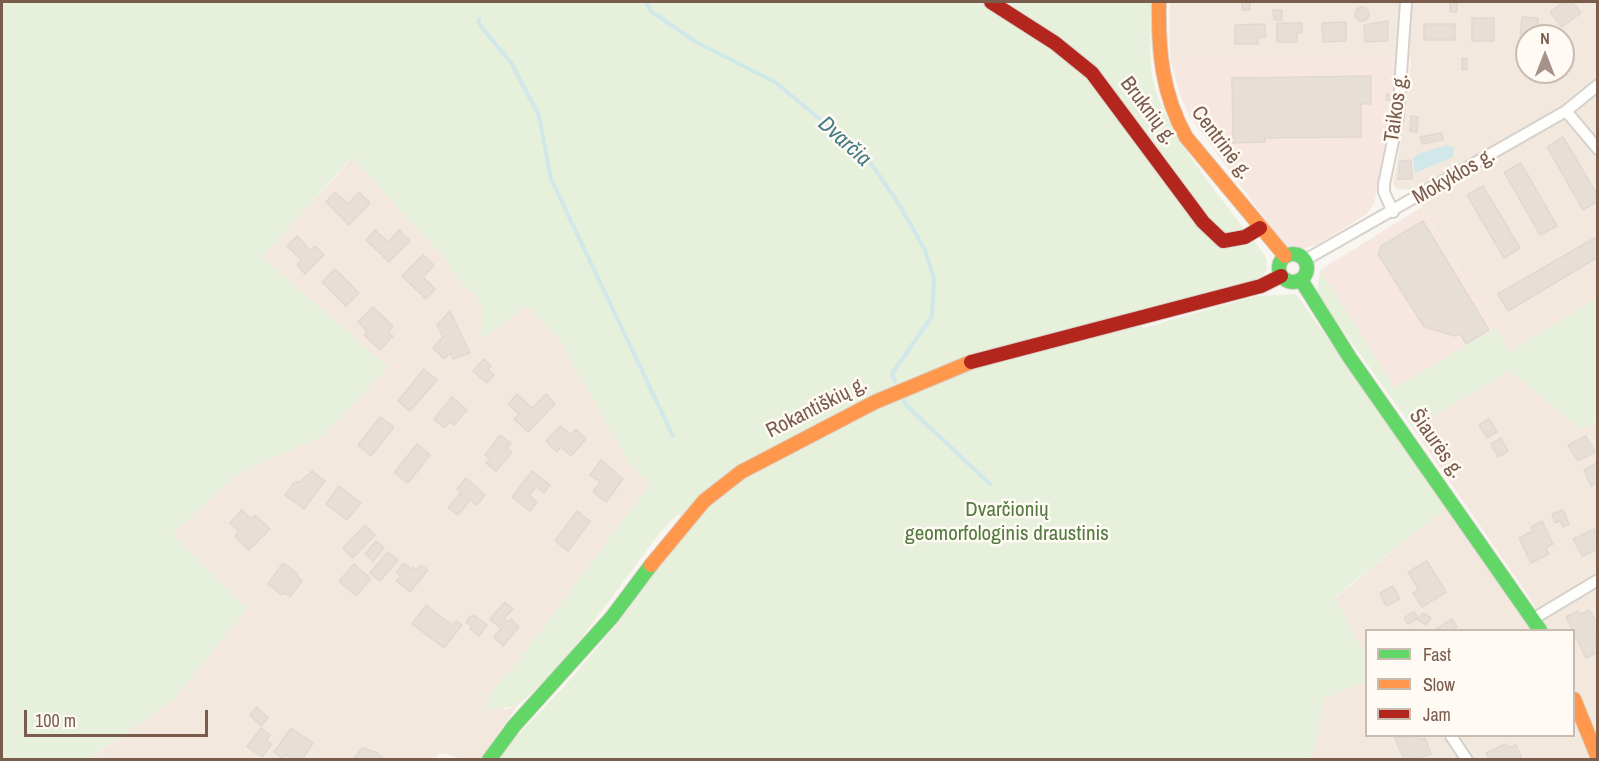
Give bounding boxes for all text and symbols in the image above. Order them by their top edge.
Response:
north arrow [1515,24,1575,84]
text: N [1540,27,1550,49]
street label: Bruknių g. [1114,72,1182,150]
street label: Taikos g. [1380,72,1414,144]
street label: Centrinė g. [1185,101,1257,185]
water label: Dvarčia [812,111,876,173]
street label: Mokyklos g. [1408,143,1500,211]
street label: Rokantiškių g. [762,372,872,444]
street label: Šiaurės g. [1403,405,1469,483]
park label: Dvarčionių geomorfologinis draustinis [905,497,1109,547]
legend [1365,629,1575,737]
text: Fast [1423,642,1451,667]
text: Slow [1423,672,1455,697]
scale bar [27,698,212,736]
text: Jam [1423,702,1451,727]
text: 100 m [35,708,76,733]

